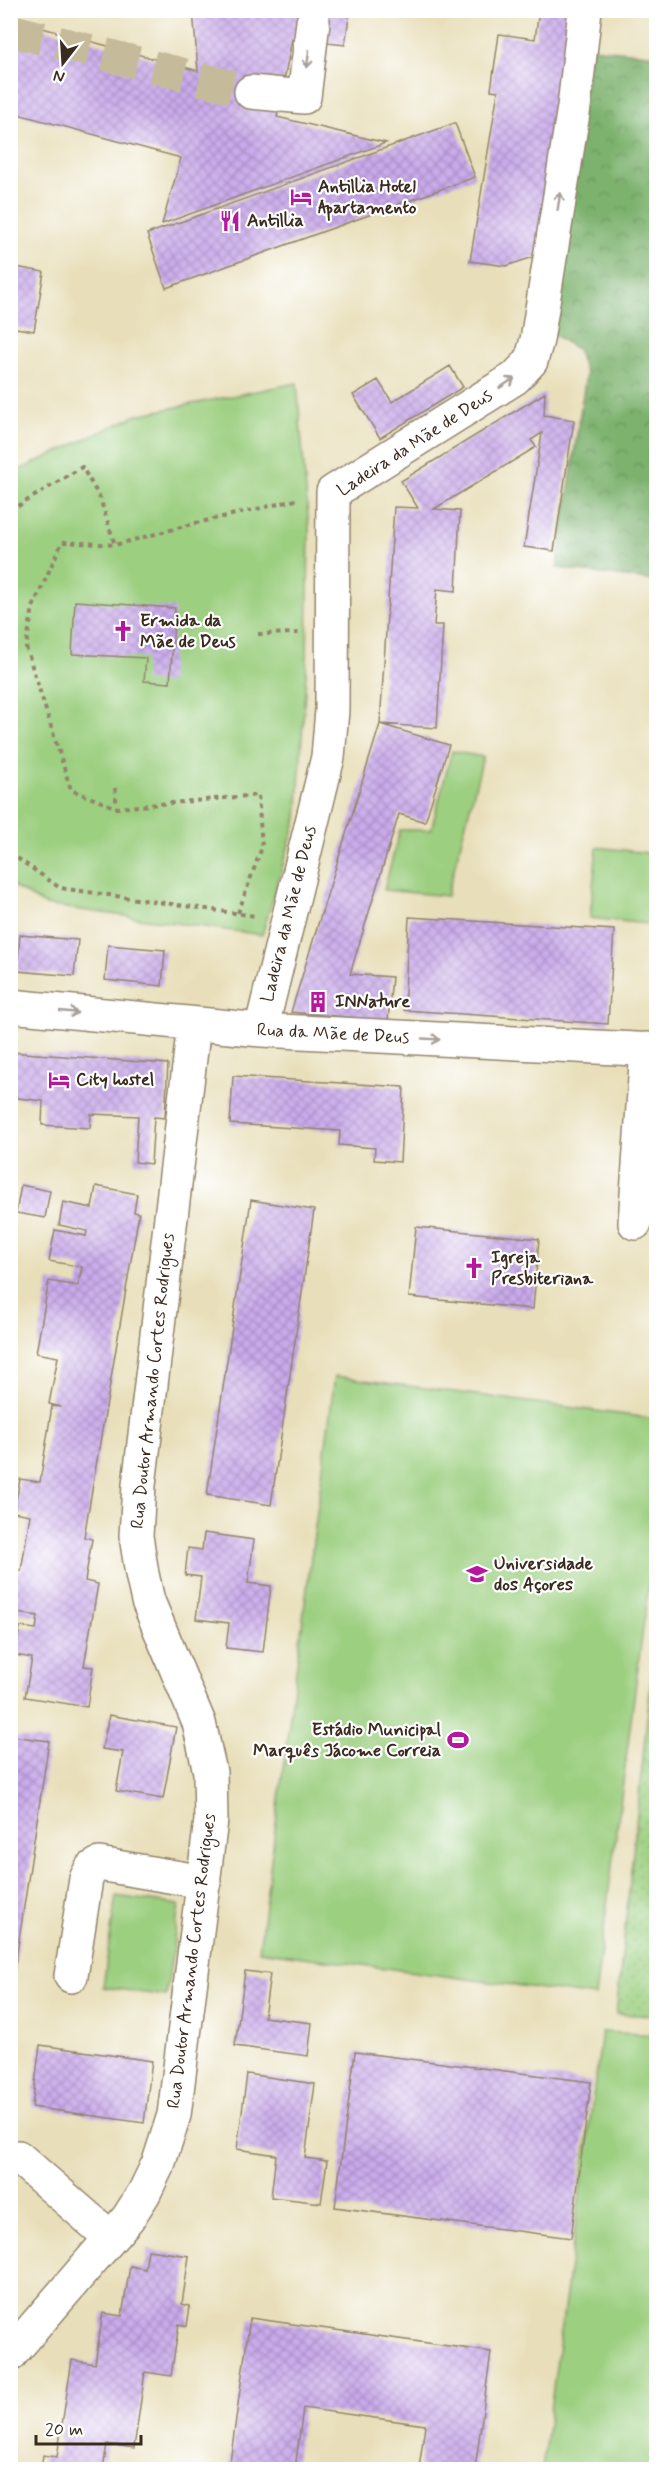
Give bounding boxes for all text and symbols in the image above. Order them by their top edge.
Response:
north arrow [33,33,93,93]
one-way arrow [303,49,314,69]
text: N [51,64,67,88]
place label: Antillia Hotel Apartamento [318,175,417,221]
hotel icon: Antillia Hotel Apartamento [289,185,313,209]
one-way arrow [554,191,565,211]
restaurant icon: Antillia [218,209,242,233]
place label: Antillia [247,209,304,233]
one-way arrow [498,376,515,388]
street label: Ladeira da Mãe de Deus [333,384,497,502]
place label: Ermida da Mãe de Deus [140,609,236,654]
church icon: Ermida da Mãe de Deus [111,619,135,643]
street label: Ladeira da Mãe de Deus [255,823,323,1005]
building icon: INNature [306,990,330,1014]
place label: INNature [335,990,410,1014]
one-way arrow [58,1007,78,1018]
street label: Rua da Mãe de Deus [256,1018,410,1050]
one-way arrow [420,1033,440,1044]
hotel icon: City hostel [47,1068,71,1092]
place label: City hostel [76,1068,154,1092]
street label: Rua Doutor Armando Cortes Rodrigues [126,1232,181,1530]
place label: Igreja Presbiteriana [491,1246,594,1291]
church icon: Igreja Presbiteriana [462,1256,486,1280]
place label: Universidade dos Açores [494,1552,593,1597]
school or university icon: Universidade dos Açores [465,1562,489,1586]
place label: Estádio Municipal Marquês Jácome Correia [253,1718,442,1763]
sports icon: Estádio Municipal Marquês Jácome Correia [446,1728,470,1752]
street label: Rua Doutor Armando Cortes Rodrigues [162,1812,223,2110]
scale bar [36,2408,141,2446]
text: 20 m [45,2418,83,2442]

